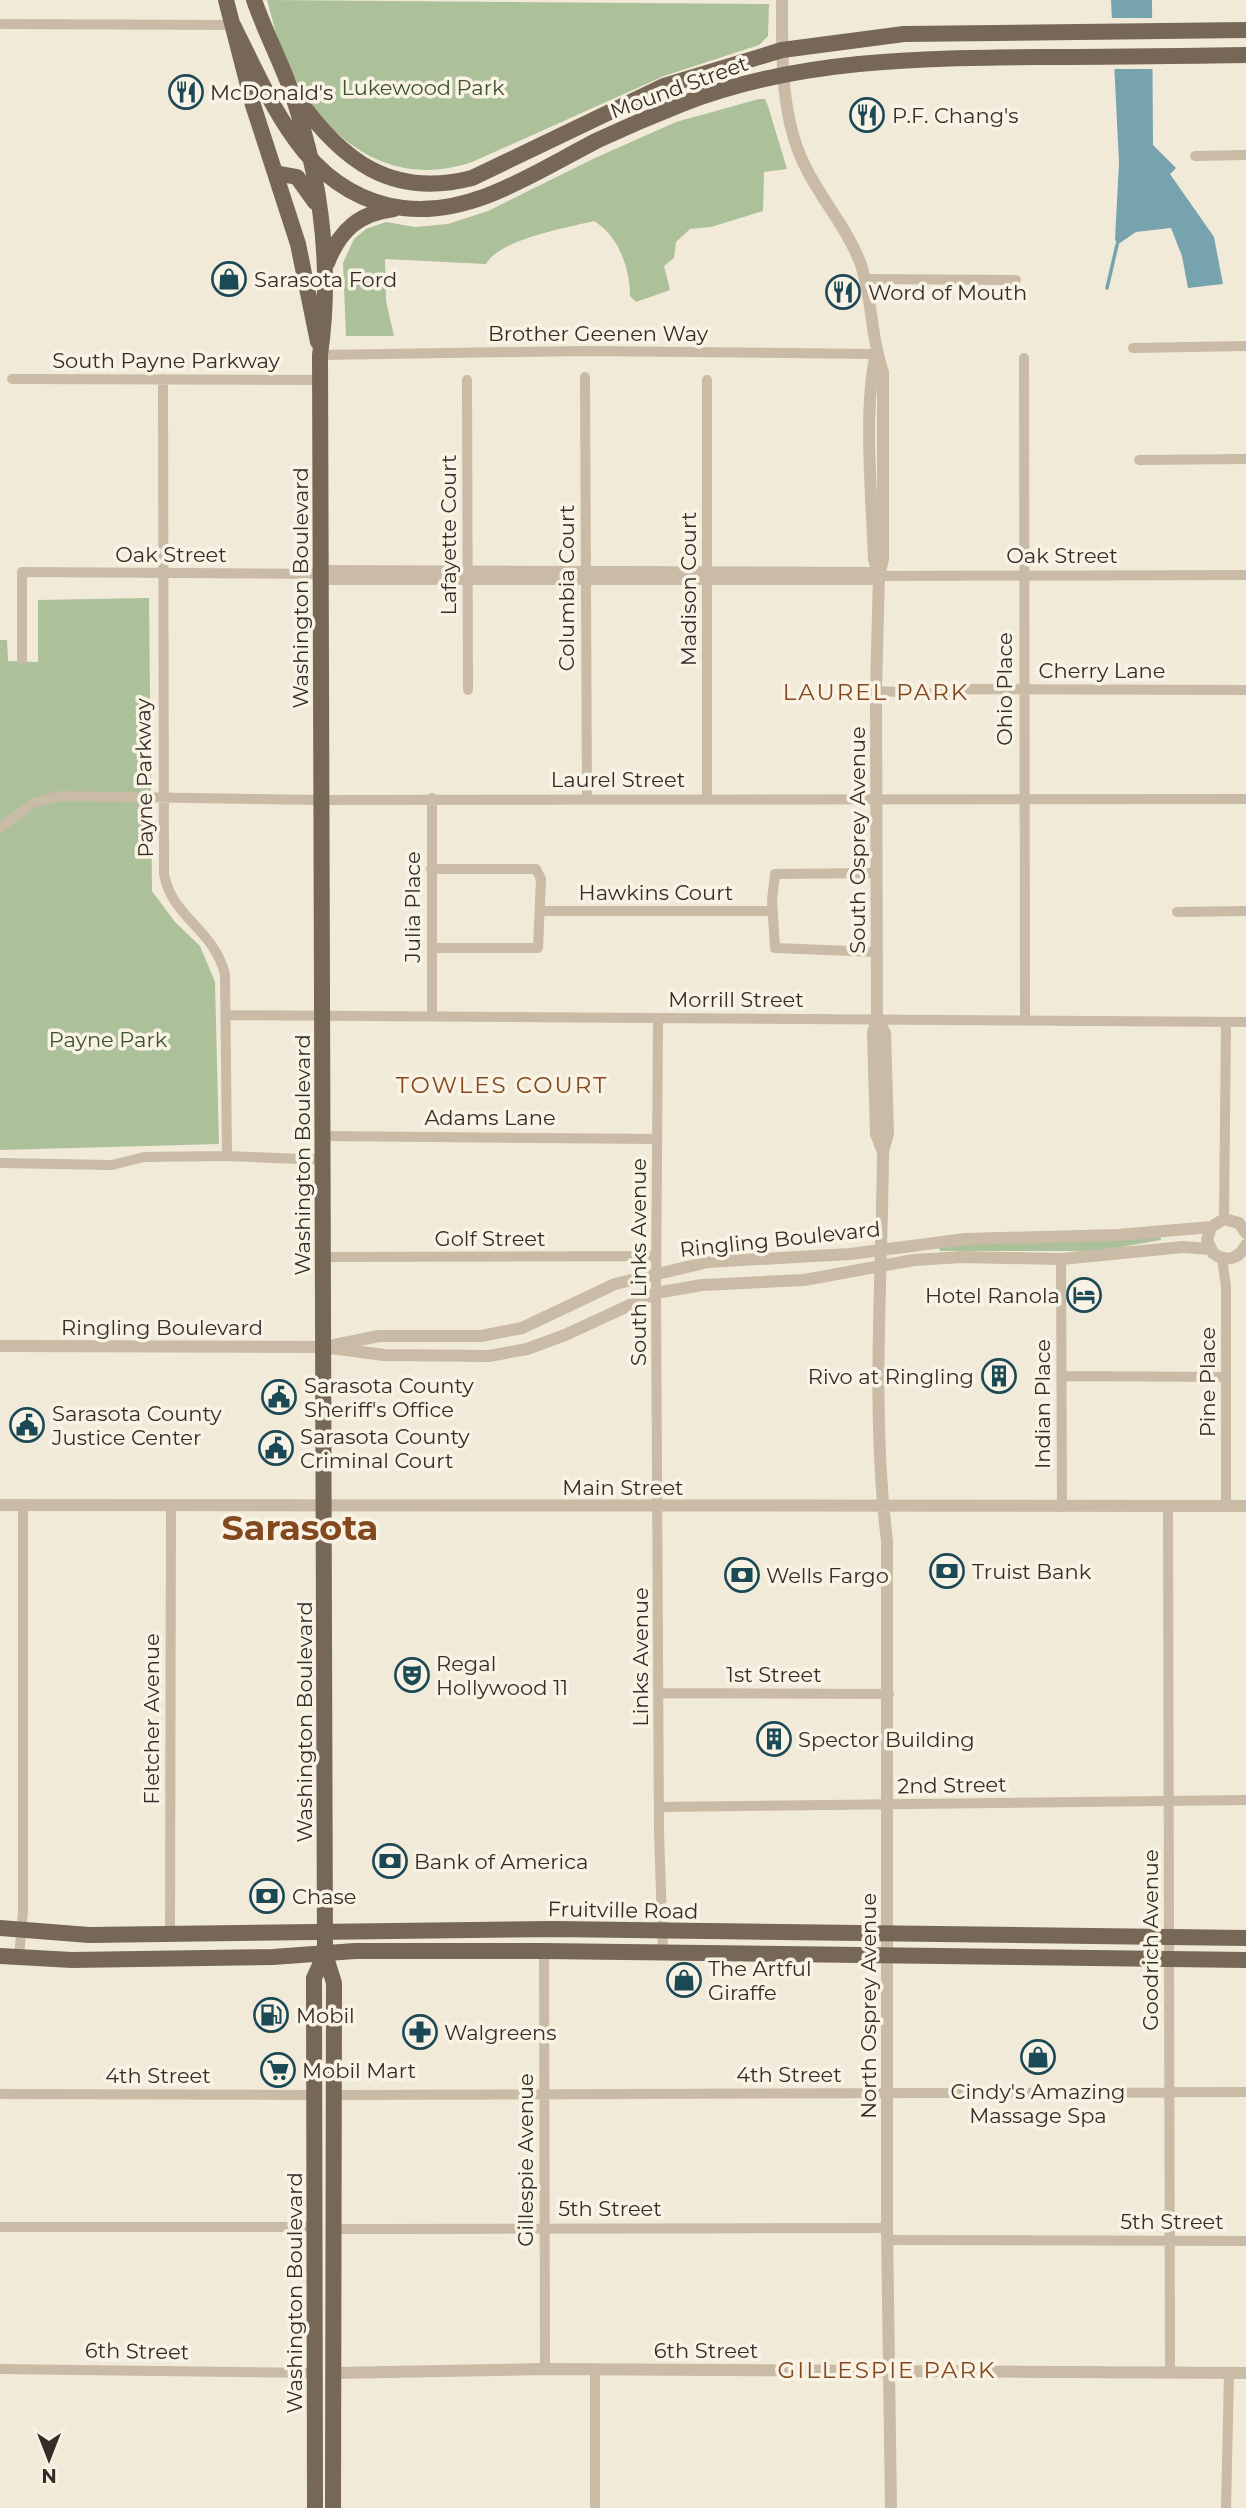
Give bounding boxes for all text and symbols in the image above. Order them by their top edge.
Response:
street label: Mound Street [607,50,751,124]
restaurant icon: McDonald's [167,73,205,111]
park label: Lukewood Park [341,75,505,100]
place label: McDonald's [210,80,333,105]
restaurant icon: P.F. Chang's [848,96,886,134]
place label: P.F. Chang's [892,103,1019,128]
shop icon: Sarasota Ford [210,260,248,298]
place label: Sarasota Ford [254,267,397,292]
restaurant icon: Word of Mouth [824,273,862,311]
place label: Word of Mouth [868,280,1027,305]
street label: Brother Geenen Way [488,321,709,346]
street label: South Payne Parkway [52,348,280,373]
street label: Lafayette Court [436,455,461,615]
street label: Washington Boulevard [288,467,313,709]
street label: Columbia Court [554,505,579,671]
street label: Madison Court [676,512,701,666]
street label: Oak Street [115,542,227,567]
street label: Oak Street [1006,543,1118,568]
street label: Ohio Place [992,632,1017,746]
street label: Cherry Lane [1039,658,1165,683]
district label: LAUREL PARK [783,678,969,706]
street label: Payne Parkway [130,698,158,858]
street label: South Osprey Avenue [845,726,870,954]
street label: Laurel Street [551,767,685,792]
street label: Julia Place [400,851,425,964]
street label: Hawkins Court [579,880,733,905]
street label: Morrill Street [668,987,804,1012]
park label: Payne Park [49,1027,168,1052]
street label: Washington Boulevard [290,1034,315,1276]
district label: TOWLES COURT [396,1071,608,1099]
street label: Adams Lane [424,1105,556,1130]
street label: South Links Avenue [626,1158,651,1366]
street label: Ringling Boulevard [678,1216,882,1262]
street label: Golf Street [434,1226,546,1251]
hotel icon: Hotel Ranola [1065,1276,1103,1314]
place label: Hotel Ranola [925,1283,1060,1308]
street label: Ringling Boulevard [61,1315,263,1340]
street label: Pine Place [1195,1327,1220,1437]
street label: Indian Place [1030,1339,1055,1469]
building icon: Rivo at Ringling [980,1357,1018,1395]
place label: Rivo at Ringling [808,1364,974,1389]
place label: Sarasota County Sheriff's Office [304,1373,474,1422]
public building icon: Sarasota County Sheriff's Office [260,1378,298,1416]
place label: Sarasota County Justice Center [51,1401,222,1450]
public building icon: Sarasota County Justice Center [8,1406,46,1444]
place label: Sarasota County Criminal Court [300,1424,470,1473]
public building icon: Sarasota County Criminal Court [257,1429,295,1467]
street label: Main Street [562,1475,684,1500]
district label: Sarasota [222,1506,378,1549]
bank icon: Truist Bank [928,1552,966,1590]
bank icon: Wells Fargo [723,1556,761,1594]
place label: Truist Bank [972,1559,1092,1584]
place label: Wells Fargo [766,1563,889,1588]
street label: Links Avenue [628,1587,653,1727]
street label: Washington Boulevard [292,1601,317,1843]
street label: Fletcher Avenue [139,1633,164,1805]
place label: Regal Hollywood 11 [436,1651,568,1700]
theatre icon: Regal Hollywood 11 [393,1656,431,1694]
street label: 1st Street [726,1662,822,1687]
building icon: Spector Building [755,1720,793,1758]
place label: Spector Building [798,1727,975,1752]
street label: 2nd Street [897,1772,1007,1798]
bank icon: Bank of America [371,1842,409,1880]
place label: Bank of America [414,1849,588,1874]
street label: Goodrich Avenue [1138,1849,1163,2031]
bank icon: Chase [248,1877,286,1915]
place label: Chase [292,1884,356,1909]
street label: North Osprey Avenue [856,1893,881,2119]
street label: Fruitville Road [547,1896,699,1924]
place label: The Artful Giraffe [708,1956,812,2005]
shop icon: The Artful Giraffe [665,1961,703,1999]
fuel station icon: Mobil [252,1996,290,2034]
place label: Mobil [296,2003,355,2028]
pharmacy icon: Walgreens [401,2013,439,2051]
place label: Walgreens [444,2020,557,2045]
shop icon: Cindy's Amazing Massage Spa [1019,2038,1057,2076]
supermarket icon: Mobil Mart [259,2051,297,2089]
place label: Mobil Mart [302,2058,416,2083]
street label: 4th Street [736,2062,842,2087]
street label: 4th Street [105,2063,211,2088]
street label: Gillespie Avenue [513,2073,538,2247]
place label: Cindy's Amazing Massage Spa [951,2079,1125,2128]
street label: Washington Boulevard [282,2172,307,2414]
street label: 5th Street [558,2196,662,2221]
street label: 5th Street [1120,2209,1224,2234]
street label: 6th Street [85,2338,189,2364]
street label: 6th Street [654,2338,758,2363]
district label: GILLESPIE PARK [778,2356,996,2384]
north arrow [14,2424,84,2494]
text: N [41,2464,57,2487]

